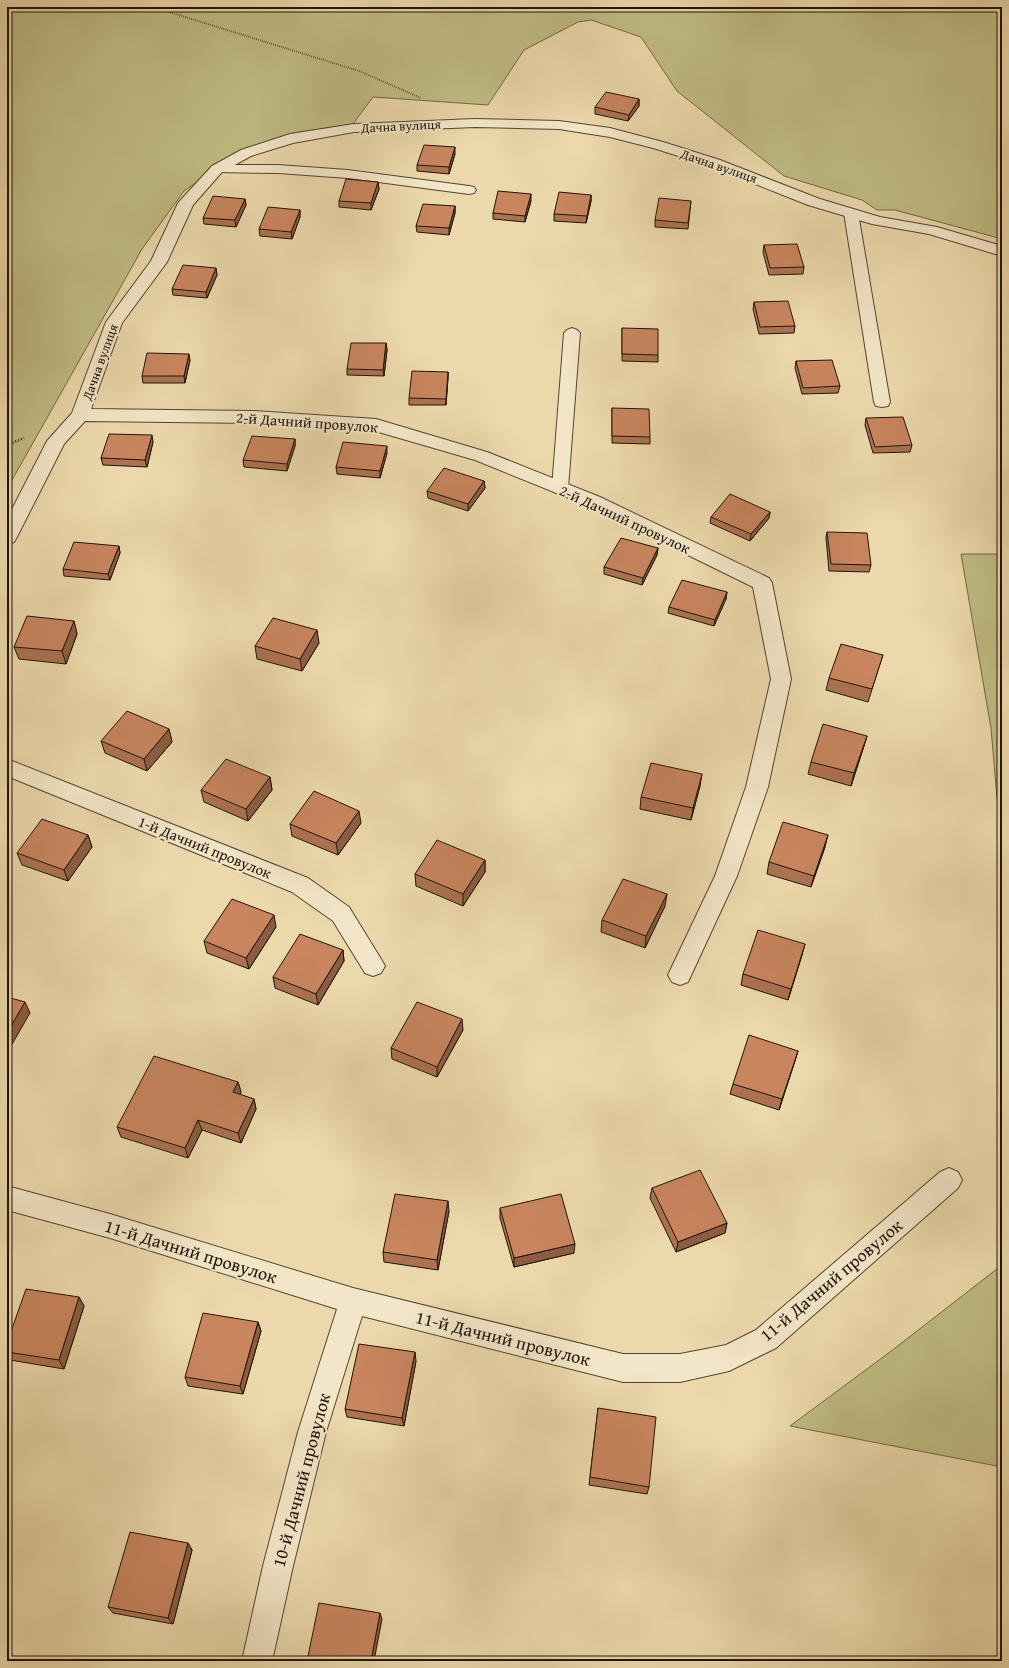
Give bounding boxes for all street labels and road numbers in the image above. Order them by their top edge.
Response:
street label: Дачна вулиця [360,114,442,138]
street label: Дачна вулиця [677,144,760,188]
street label: Дачна вулиця [77,321,123,404]
street label: 2-й Дачний провулок [235,407,379,437]
street label: 2-й Дачний провулок [556,479,694,559]
street label: 1-й Дачний провулок [135,811,275,883]
street label: 11-й Дачний провулок [101,1212,281,1290]
street label: 11-й Дачний провулок [754,1212,909,1348]
street label: 11-й Дачний провулок [413,1303,594,1373]
street label: 10-й Дачний провулок [265,1389,337,1570]

